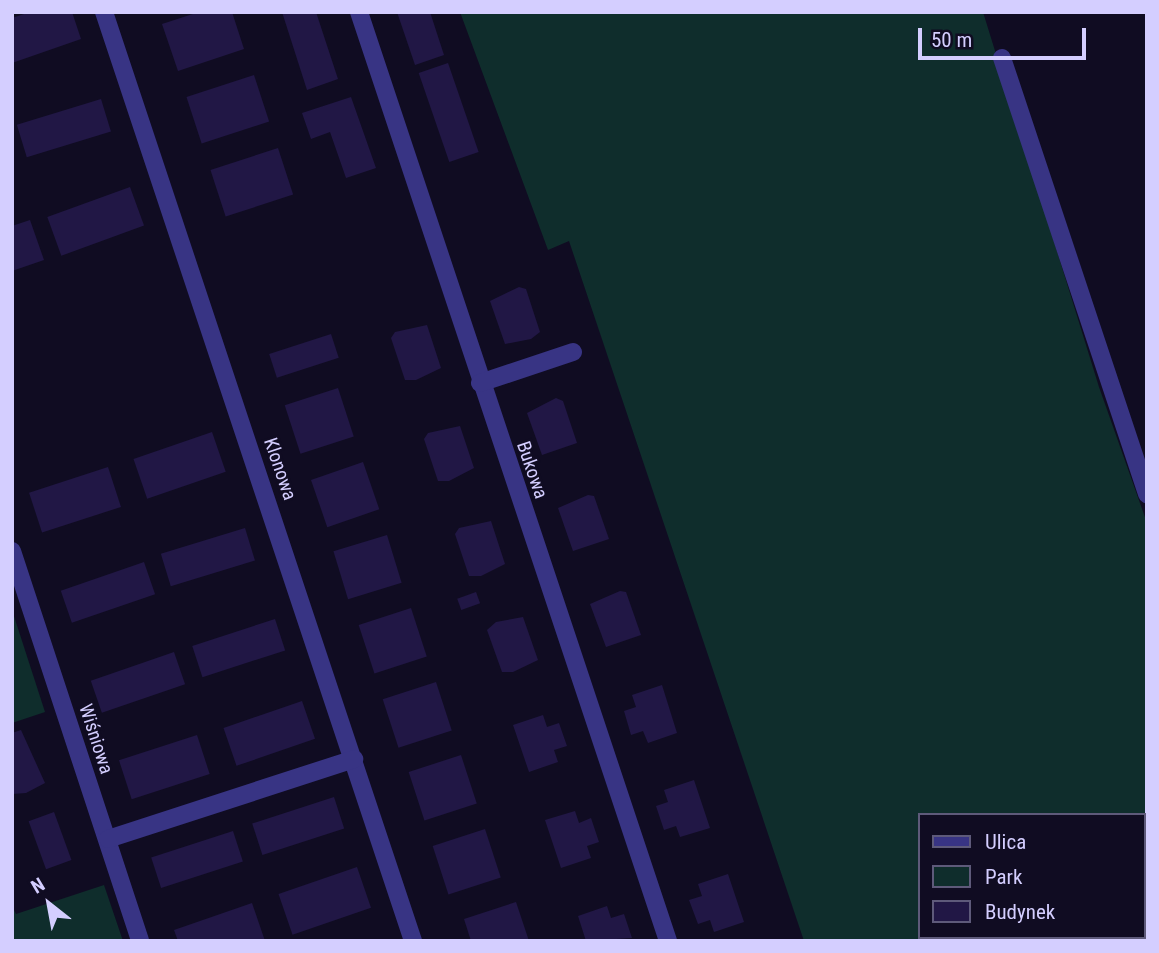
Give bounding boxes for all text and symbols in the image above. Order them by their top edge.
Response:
scale bar [921,14,1089,58]
text: 50 m [931,28,972,52]
street label: Klonowa [259,435,301,503]
street label: Bukowa [512,438,552,502]
street label: Wiśniowa [74,701,118,777]
legend [918,813,1145,939]
text: Ulica [985,830,1026,854]
text: Park [985,865,1022,889]
north arrow [14,869,84,939]
text: N [27,873,49,898]
text: Budynek [985,900,1055,924]

